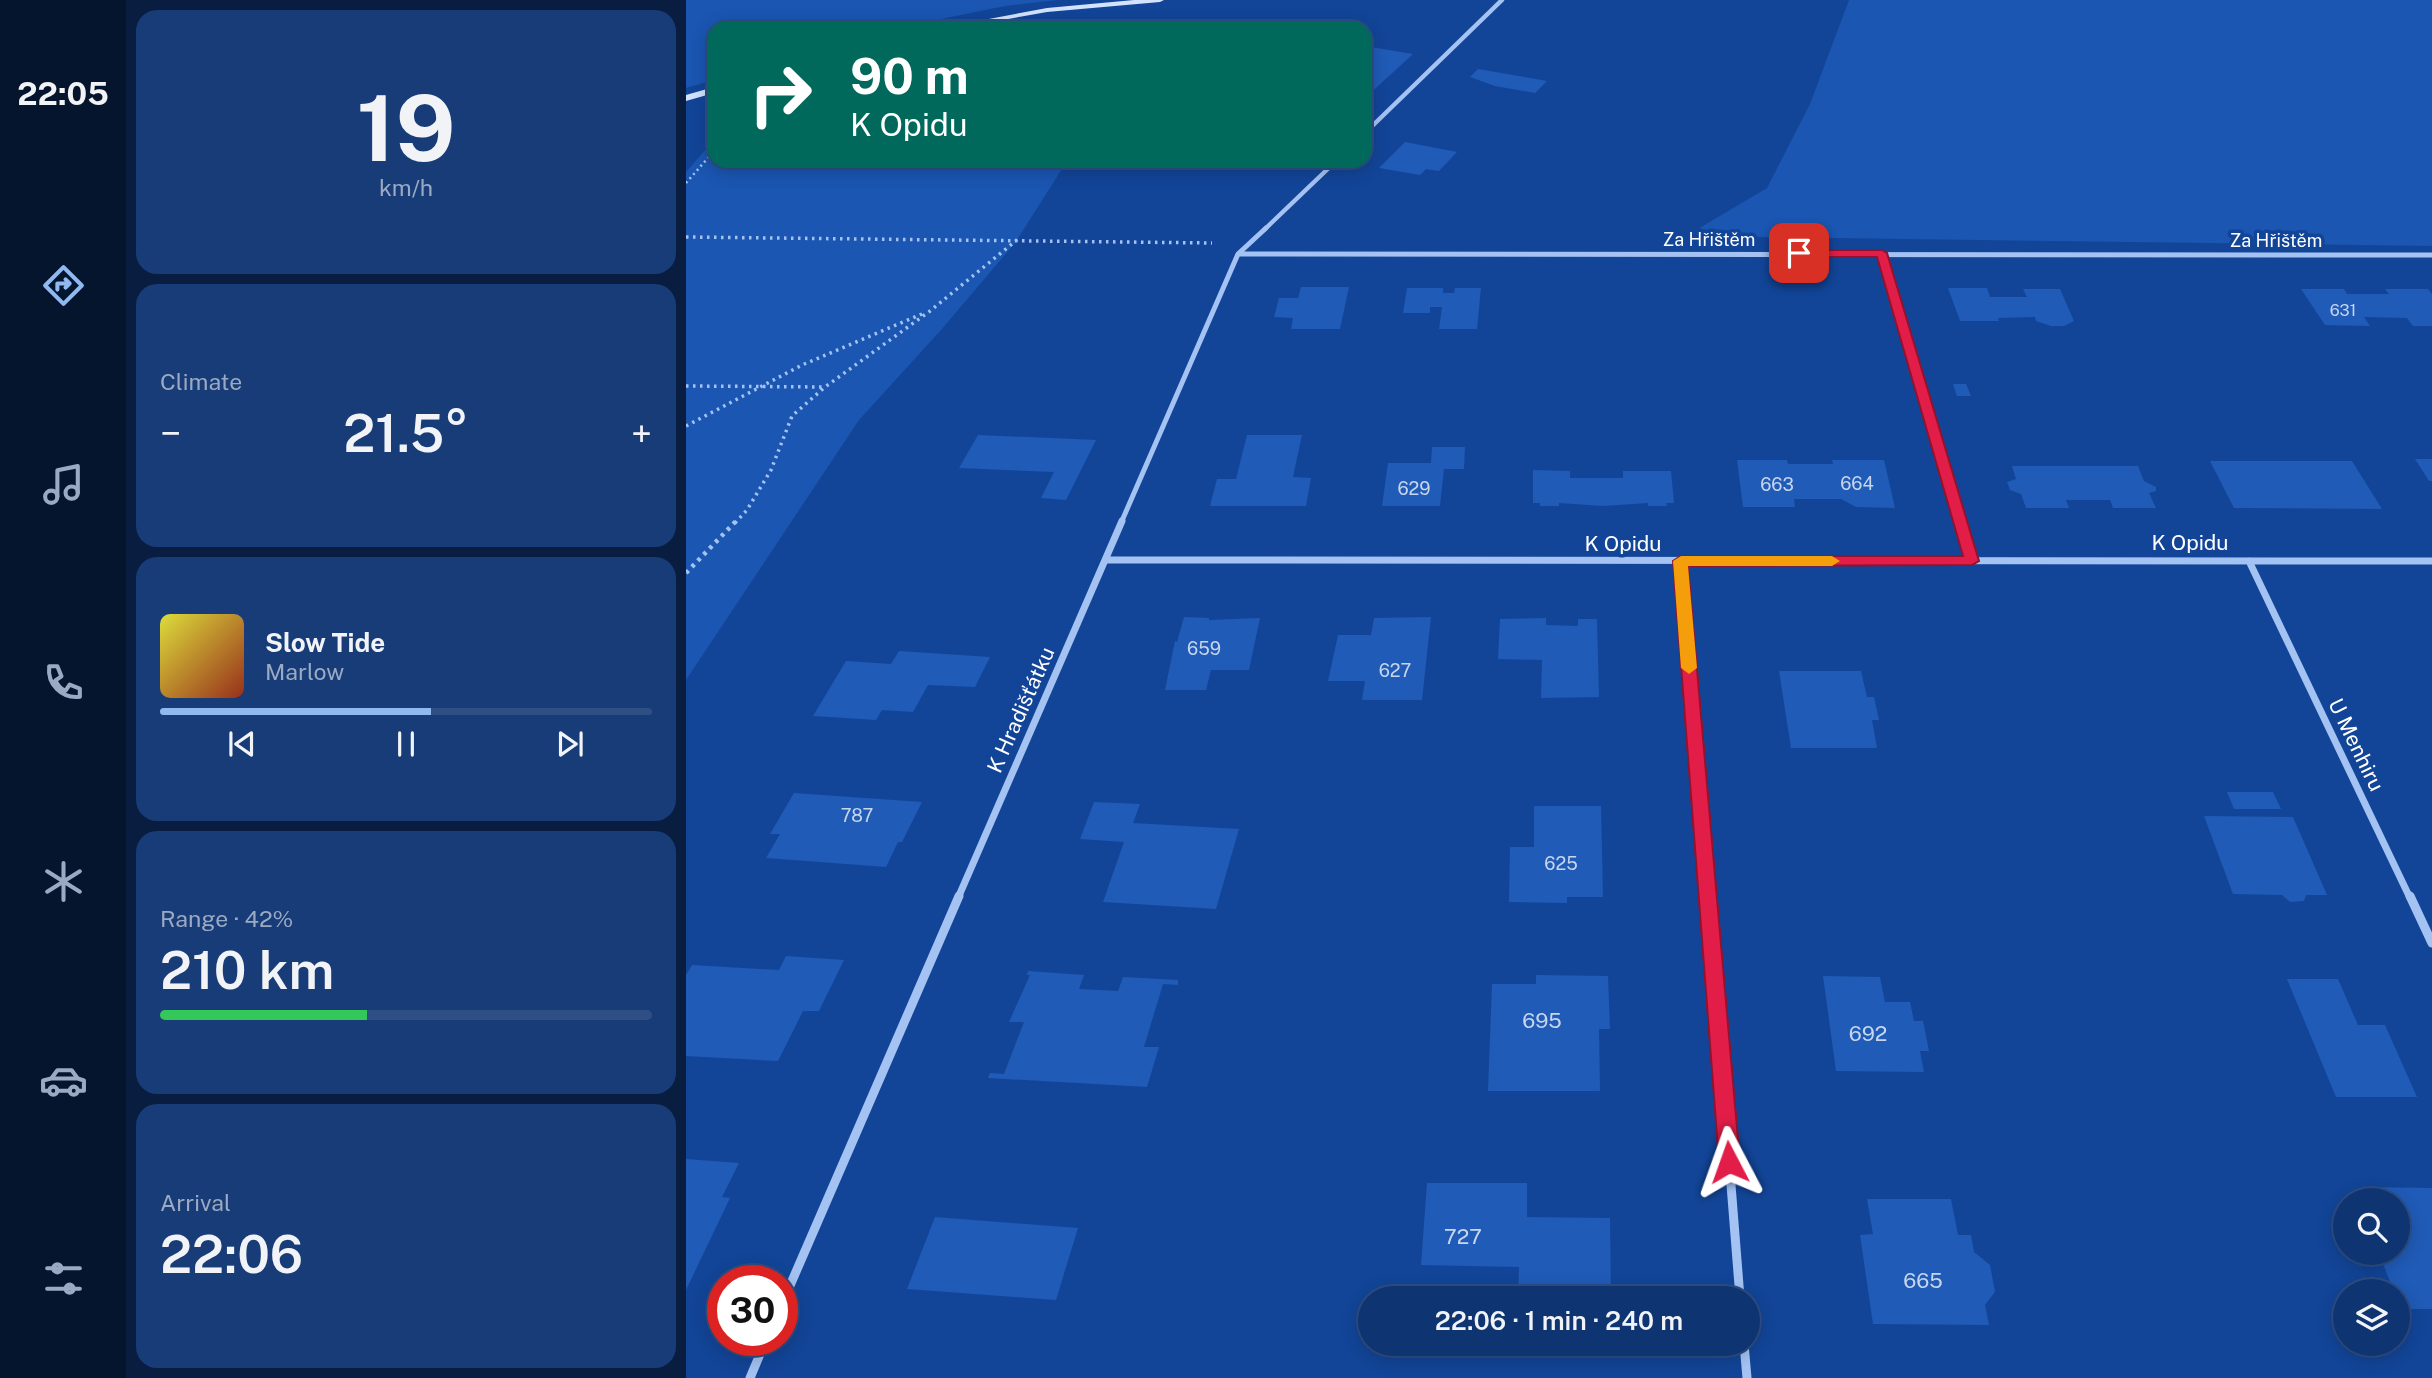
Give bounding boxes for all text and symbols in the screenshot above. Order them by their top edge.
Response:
text: 90 m [850,47,969,105]
icon: right [735,49,826,140]
text: 22:05 [17,75,109,112]
text: 19 [357,75,455,181]
text: K Opidu [850,106,968,143]
text: km/h [379,174,433,201]
pin [1769,223,1829,283]
street label: Za Hřištěm [1663,229,1755,250]
street label: Za Hřištěm [2230,230,2322,251]
icon: arrive [1780,234,1818,272]
icon: directions [39,261,88,310]
house number: 631 [2330,301,2356,320]
text: Climate [160,368,242,395]
text: 21.5° [343,403,469,464]
text: − [160,411,181,456]
text: + [631,411,652,456]
icon: music [39,460,88,509]
house number: 664 [1840,473,1874,494]
house number: 663 [1760,474,1794,495]
house number: 629 [1397,478,1431,499]
street label: K Opidu [2151,530,2229,555]
street label: K Opidu [1584,531,1662,556]
text: Slow Tide [265,627,385,658]
house number: 659 [1187,638,1221,659]
street label: K Hradišťátku [982,643,1059,777]
icon: phone [39,658,88,707]
text: Marlow [265,658,344,685]
house number: 627 [1379,660,1411,681]
street label: U Menhiru [2323,694,2390,795]
icon: previous [223,725,261,763]
icon: pause [387,725,425,763]
icon: next [551,725,589,763]
house number: 787 [841,805,873,826]
house number: 625 [1544,853,1578,874]
icon: climate [39,857,88,906]
text: Range · 42% [160,905,293,932]
text: 210 km [160,940,334,1001]
house number: 695 [1522,1008,1562,1033]
house number: 692 [1849,1021,1887,1046]
icon: car [39,1056,88,1105]
position arrow [1692,1125,1766,1199]
map controls [2333,1188,2410,1356]
button: search [2333,1188,2410,1265]
text: Arrival [160,1189,231,1216]
text: 22:06 [160,1224,303,1285]
house number: 727 [1444,1224,1482,1249]
icon: filters [39,1254,88,1303]
speed limit sign: 30 [707,1265,798,1356]
house number: 665 [1903,1268,1943,1293]
button: layers [2333,1279,2410,1356]
text: 22:06 · 1 min · 240 m [1435,1305,1683,1336]

